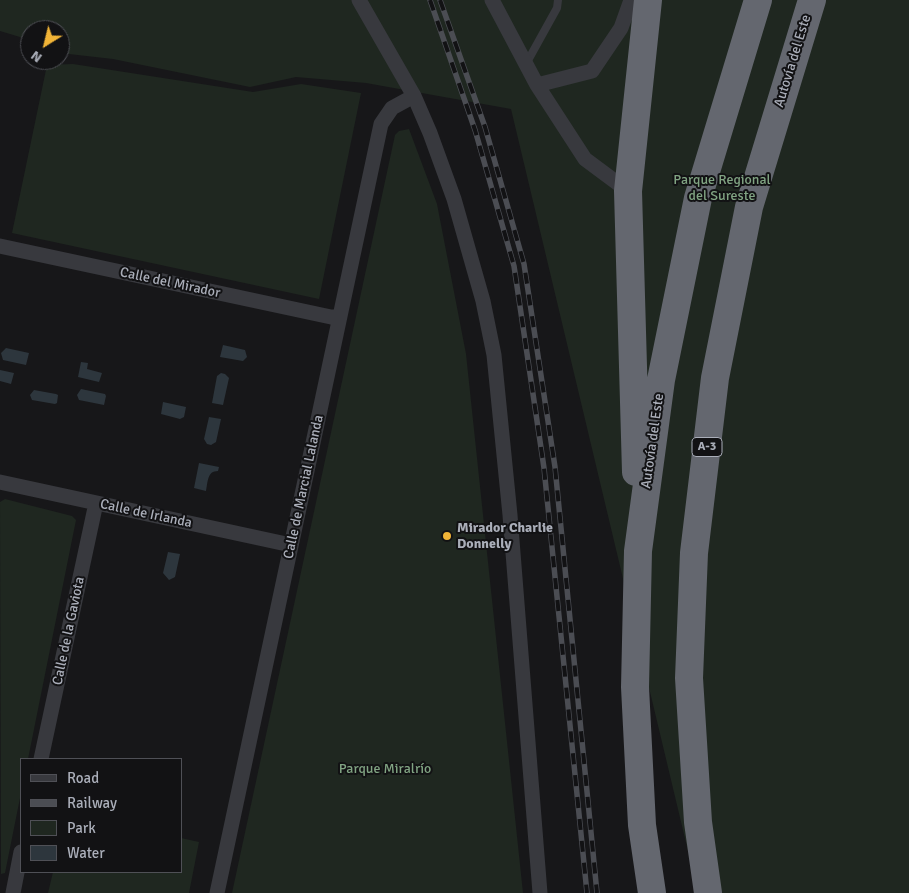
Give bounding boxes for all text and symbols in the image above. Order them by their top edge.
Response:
street label: Autovía del Este [771,13,815,109]
north arrow [20,20,70,70]
text: N [28,47,45,66]
park label: Parque Regional del Sureste [673,172,771,204]
street label: Calle del Mirador [118,264,222,302]
street label: Autovía del Este [638,392,668,490]
street label: Calle de Marcial Lalanda [281,413,327,561]
road number: A-3 [692,438,722,457]
street label: Calle de Irlanda [98,496,194,532]
place label: Mirador Charlie Donnelly [457,520,553,552]
marker: Mirador Charlie Donnelly [441,530,453,542]
street label: Calle de la Gaviota [49,575,89,687]
legend [20,758,182,873]
park label: Parque Miralrío [339,761,431,777]
text: Road [67,769,99,787]
text: Railway [67,794,117,812]
text: Park [67,819,96,837]
text: Water [67,844,105,862]

